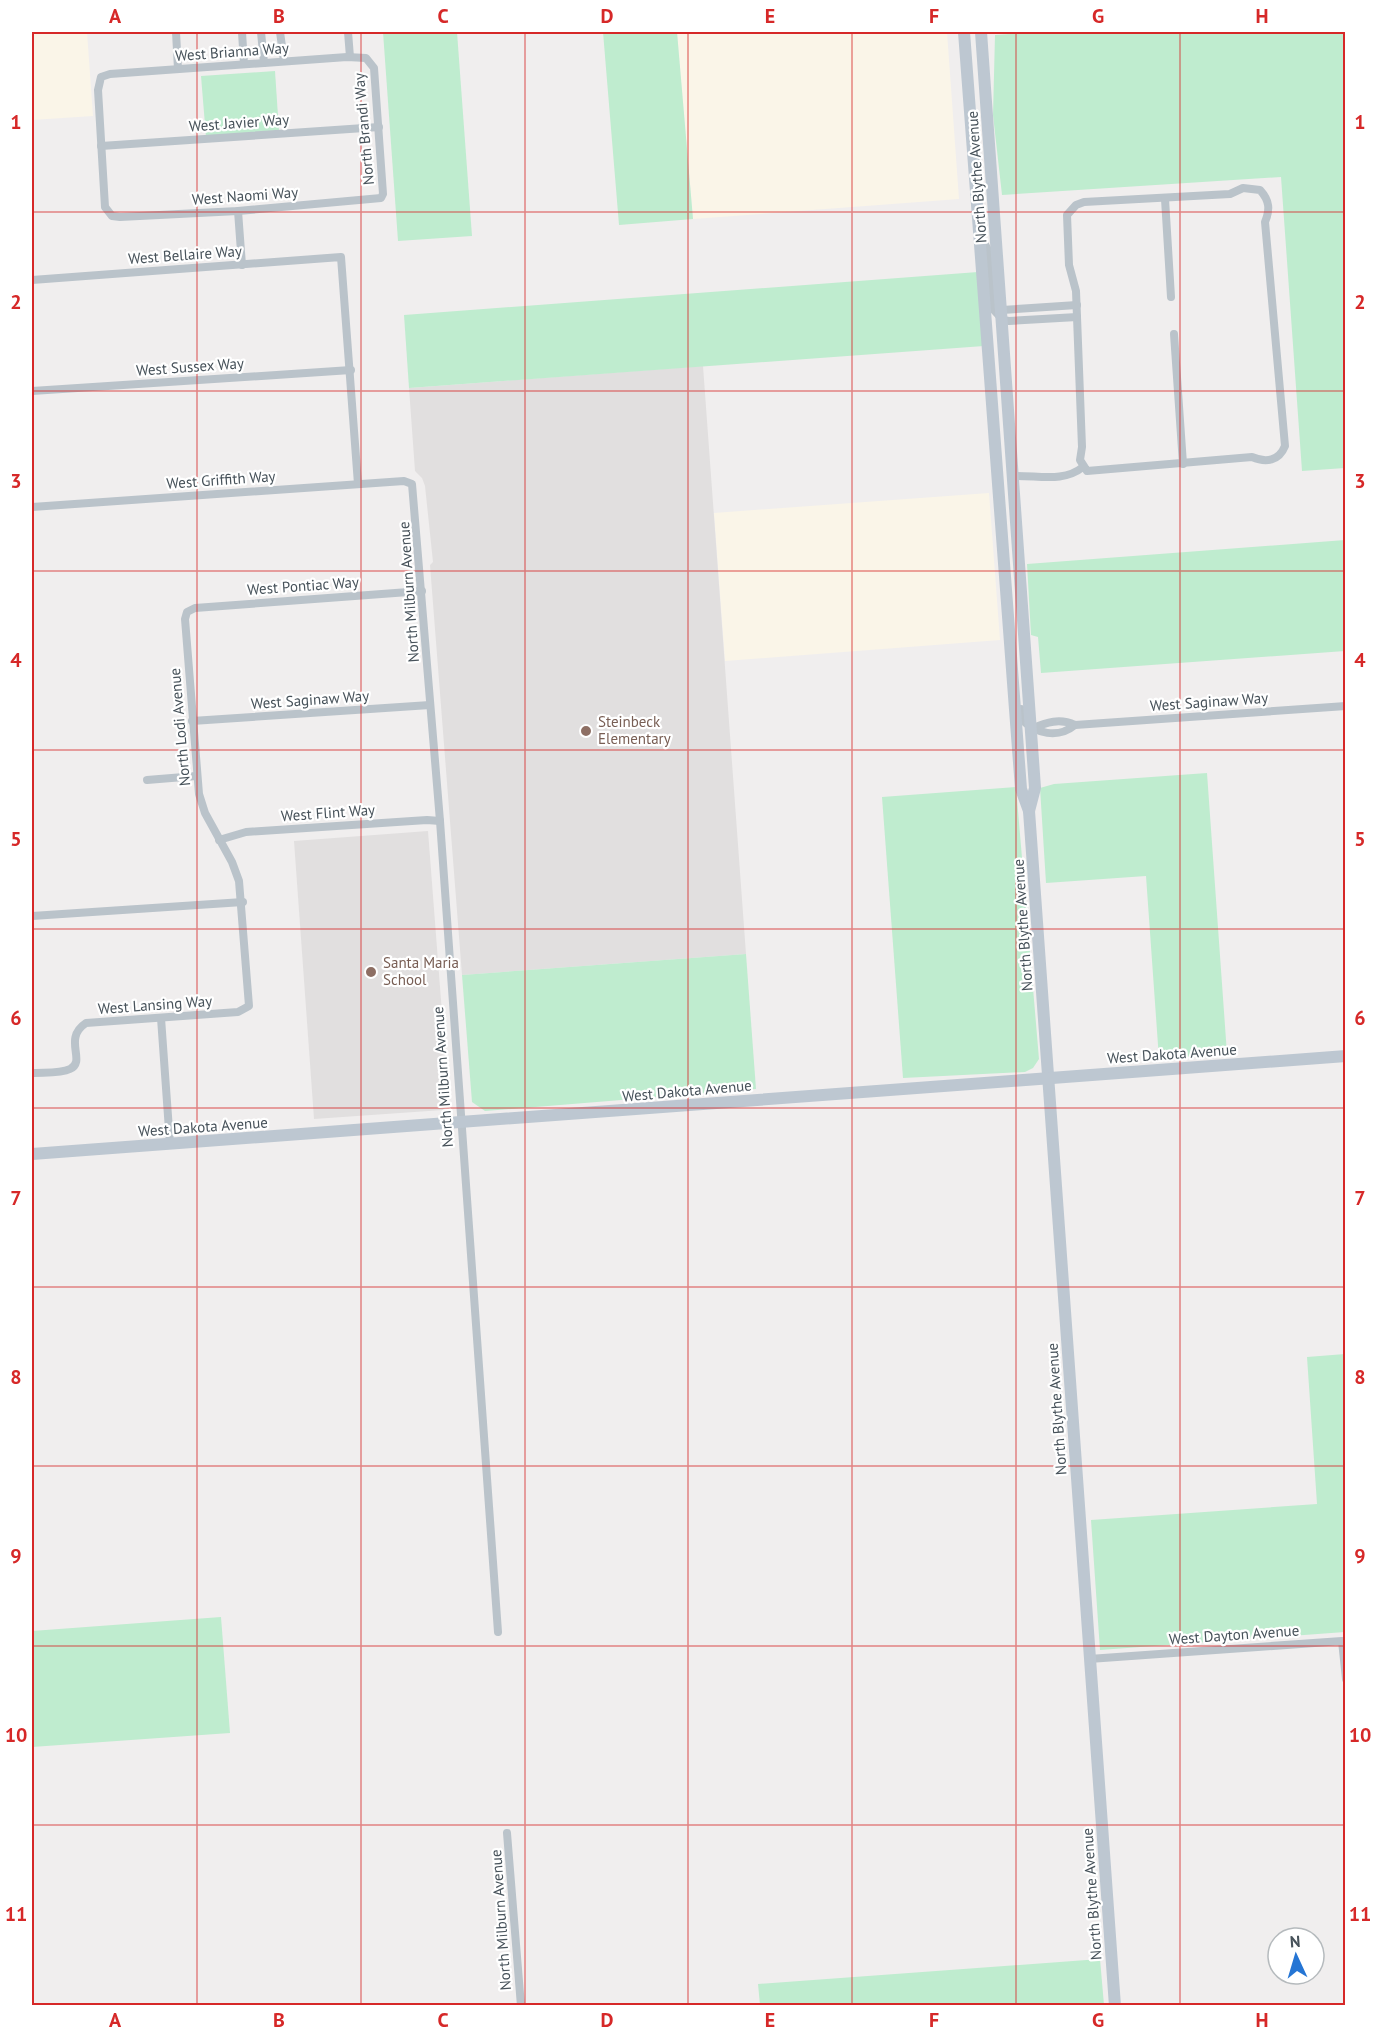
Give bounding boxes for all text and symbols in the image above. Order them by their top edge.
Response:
text: A [109,3,122,29]
text: B [273,3,285,29]
text: C [437,3,449,29]
text: D [601,3,614,29]
text: E [765,3,775,29]
text: F [929,3,939,29]
text: G [1092,3,1104,29]
text: H [1255,3,1269,29]
street label: West Brianna Way [174,38,289,65]
street label: North Brandi Way [349,72,378,186]
text: 1 [10,109,22,135]
text: 1 [1354,109,1366,135]
street label: West Javier Way [188,110,290,135]
street label: North Blythe Avenue [962,110,991,244]
street label: West Naomi Way [191,182,299,209]
street label: West Bellaire Way [127,241,243,268]
text: 2 [10,289,22,315]
text: 2 [1354,289,1366,315]
street label: West Sussex Way [135,353,245,380]
street label: West Griffith Way [166,466,276,493]
text: 3 [10,468,22,494]
text: 3 [1354,468,1366,494]
street label: North Milburn Avenue [394,521,423,663]
street label: West Pontiac Way [247,572,359,599]
text: 4 [10,647,22,673]
text: 4 [1354,647,1366,673]
street label: North Lodi Avenue [165,667,194,787]
street label: West Saginaw Way [250,686,370,713]
street label: West Saginaw Way [1149,688,1269,715]
place label: Steinbeck Elementary [598,712,671,748]
marker: Steinbeck Elementary [579,724,593,738]
street label: West Flint Way [280,800,376,825]
text: 5 [10,826,22,852]
text: 5 [1354,826,1366,852]
street label: North Blythe Avenue [1008,858,1037,992]
place label: Santa Maria School [383,953,459,989]
marker: Santa Maria School [364,965,378,979]
street label: West Lansing Way [97,991,213,1018]
text: 6 [10,1005,22,1031]
text: 6 [1354,1005,1366,1031]
street label: North Milburn Avenue [428,1006,457,1148]
street label: West Dakota Avenue [1106,1039,1237,1068]
street label: West Dakota Avenue [621,1075,753,1106]
street label: West Dakota Avenue [137,1112,268,1141]
text: 7 [10,1185,22,1211]
text: 7 [1354,1185,1366,1211]
street label: North Blythe Avenue [1042,1342,1071,1476]
text: 8 [10,1364,22,1390]
text: 8 [1354,1364,1366,1390]
text: 9 [10,1543,22,1569]
text: 9 [1354,1543,1366,1569]
street label: West Dayton Avenue [1168,1620,1300,1649]
text: 10 [5,1722,27,1748]
text: 10 [1349,1722,1371,1748]
street label: North Blythe Avenue [1077,1827,1106,1961]
street label: North Milburn Avenue [486,1849,515,1991]
text: 11 [5,1901,27,1927]
text: 11 [1349,1901,1371,1927]
north arrow [1266,1926,1326,1986]
text: N [1289,1931,1301,1951]
text: A [109,2007,122,2033]
text: B [273,2007,285,2033]
text: C [437,2007,449,2033]
text: D [601,2007,614,2033]
text: E [765,2007,775,2033]
text: F [929,2007,939,2033]
text: G [1092,2007,1104,2033]
text: H [1255,2007,1269,2033]

